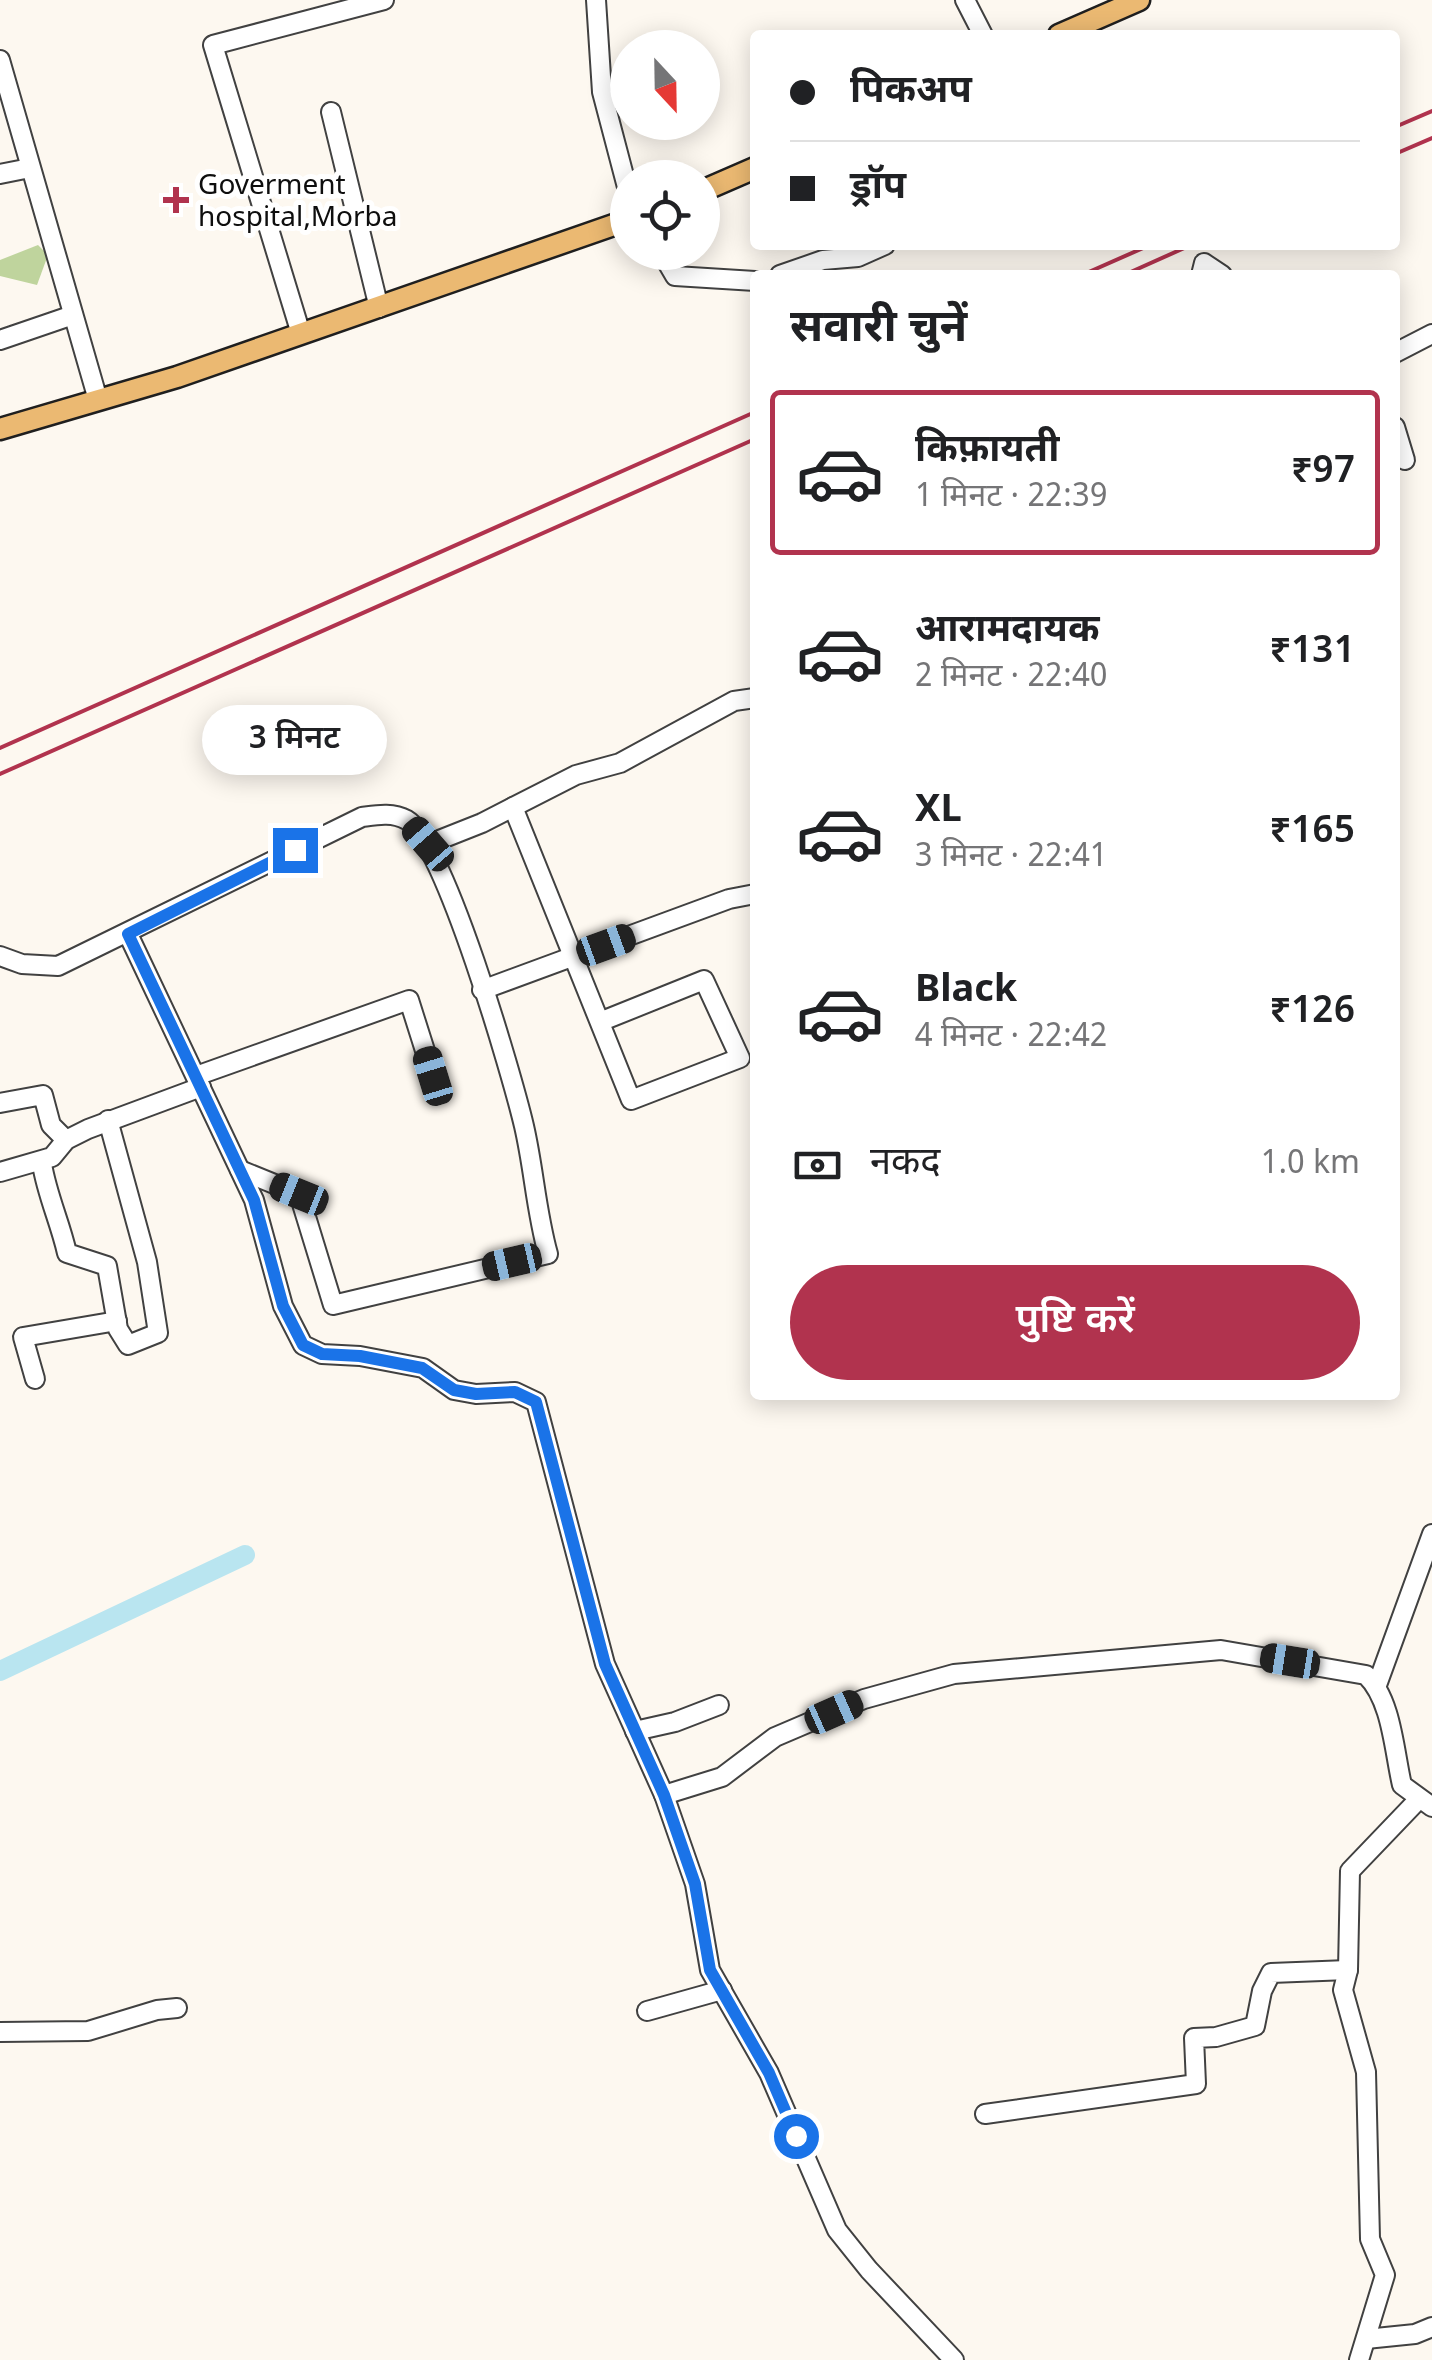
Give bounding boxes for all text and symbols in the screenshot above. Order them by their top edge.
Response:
north arrow [610,30,720,140]
map controls [610,30,720,270]
text: पिकअप [850,68,972,118]
button: locate [610,160,720,270]
text: ड्रॉप [850,164,906,214]
place label: Goverment hospital,Morba [198,169,397,237]
marker: Goverment hospital,Morba [163,187,189,213]
text: सवारी चुनें [790,301,967,359]
text: किफ़ायती [915,427,1059,477]
icon: car [795,428,885,518]
text: ₹97 [1291,448,1355,498]
text: 1 मिनट · 22:39 [915,477,1107,519]
text: आरामदायक [915,607,1099,657]
icon: car [795,608,885,698]
text: ₹131 [1270,628,1355,678]
text: 2 मिनट · 22:40 [915,657,1107,699]
callout: 3 मिनट [202,705,388,775]
text: 3 मिनट [249,719,340,761]
text: XL [915,787,962,837]
icon: car [795,788,885,878]
text: ₹165 [1270,808,1355,858]
car [397,812,459,876]
route end [273,828,318,873]
text: 3 मिनट · 22:41 [915,837,1107,879]
car [573,921,639,969]
text: Black [915,967,1017,1017]
icon: car [795,968,885,1058]
text: ₹126 [1270,988,1355,1038]
text: 4 मिनट · 22:42 [915,1017,1107,1059]
car [410,1043,456,1109]
icon: cash [790,1138,845,1193]
text: नकद [870,1140,940,1190]
text: 1.0 km [1261,1144,1360,1186]
car [266,1169,332,1219]
car [479,1241,545,1283]
button: पुष्टि करें [790,1265,1360,1380]
car [1258,1641,1322,1681]
car [800,1686,868,1738]
route start [774,2114,819,2159]

